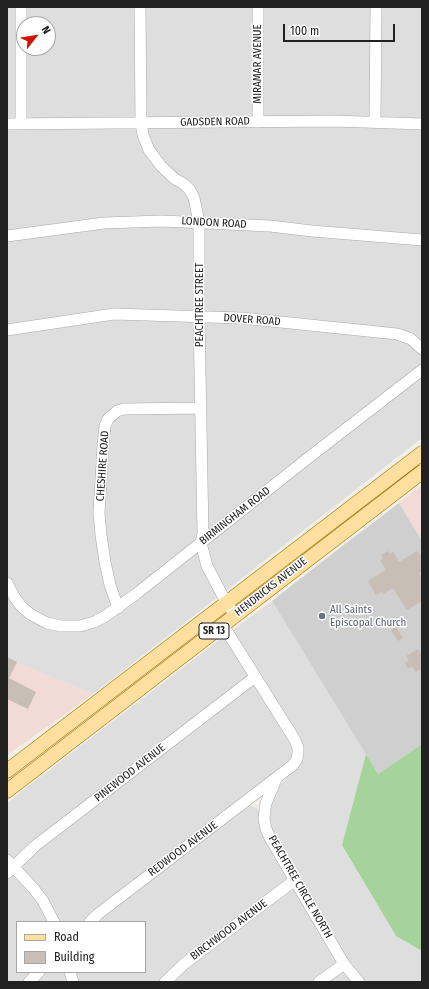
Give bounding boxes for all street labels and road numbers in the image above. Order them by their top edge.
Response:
street label: MIRAMAR AVENUE [251,24,265,104]
street label: GADSDEN ROAD [180,115,250,129]
street label: LONDON ROAD [181,215,247,231]
street label: PEACHTREE STREET [193,263,207,347]
street label: DOVER ROAD [223,311,281,329]
street label: CHESHIRE ROAD [94,430,112,502]
street label: BIRMINGHAM ROAD [197,484,273,548]
street label: HENDRICKS AVENUE [232,555,310,619]
road number: SR 13 [199,623,229,639]
street label: PINEWOOD AVENUE [92,741,168,805]
street label: REDWOOD AVENUE [146,819,220,879]
street label: PEACHTREE CIRCLE NORTH [265,833,335,941]
street label: BIRCHWOOD AVENUE [188,897,270,963]

